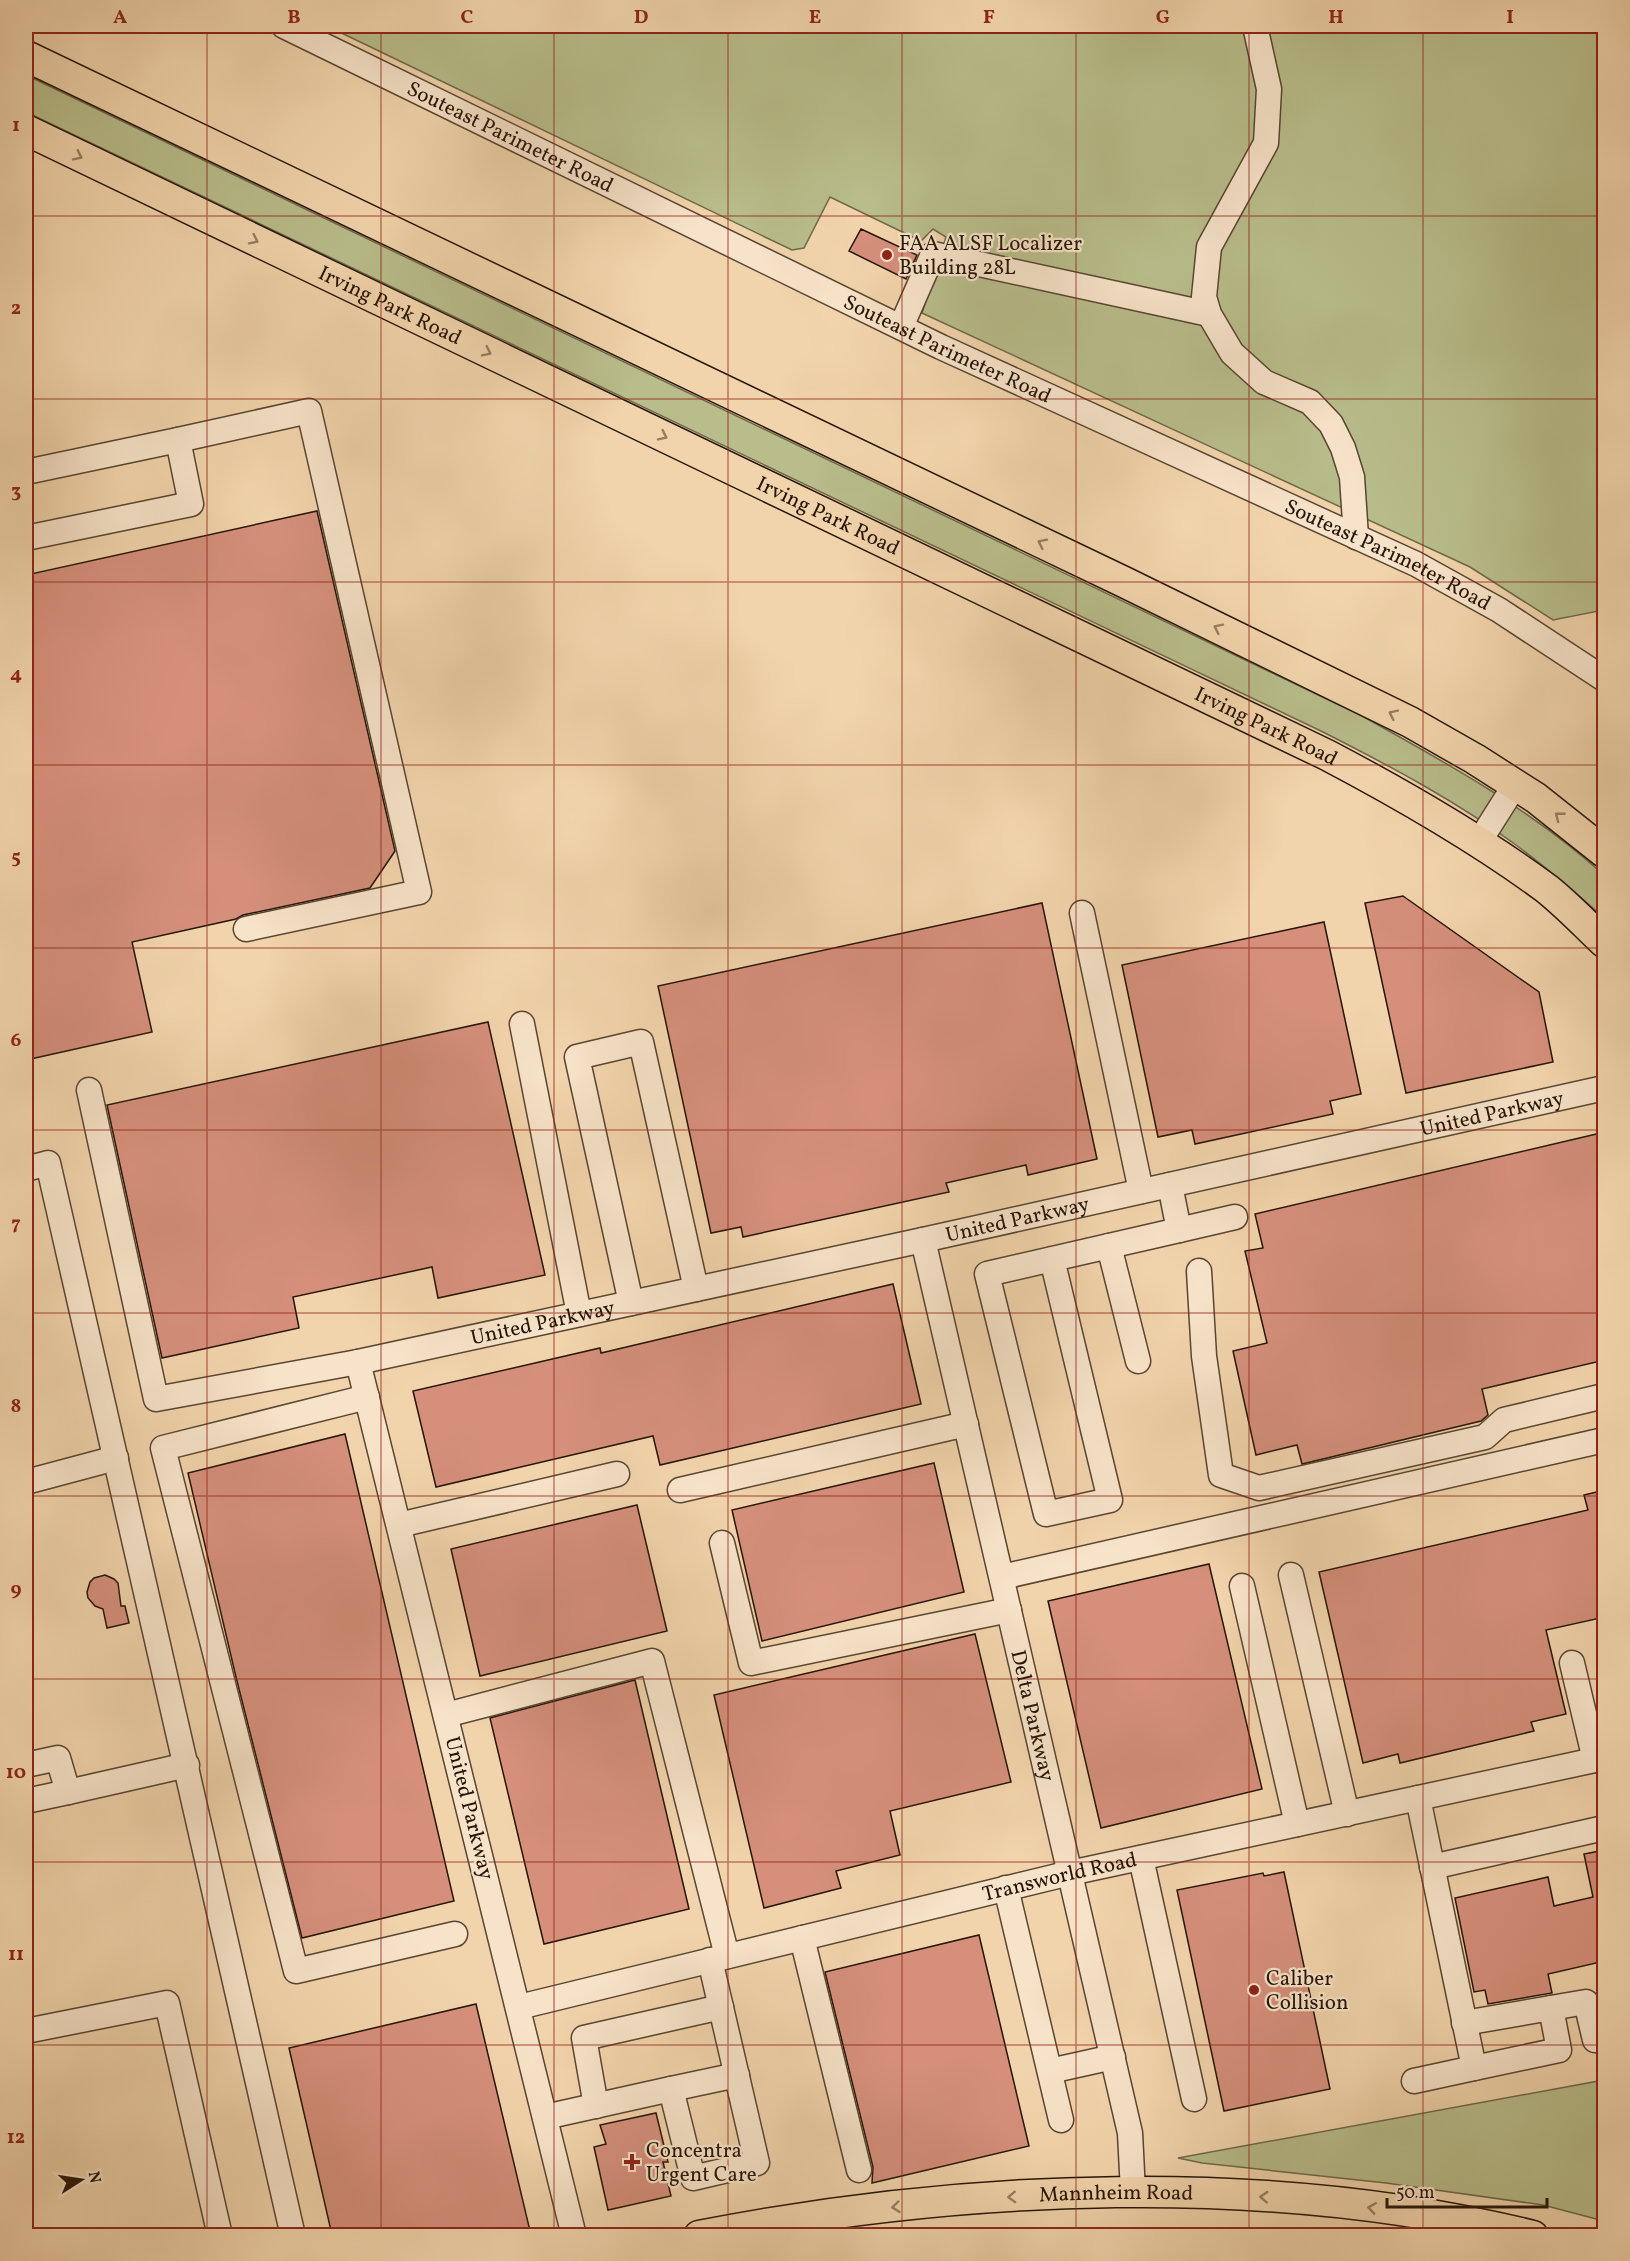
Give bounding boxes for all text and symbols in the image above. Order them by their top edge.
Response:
text: A [113,4,127,32]
text: B [287,4,301,32]
text: C [461,4,474,32]
text: D [634,4,648,32]
text: E [809,4,821,32]
text: F [983,4,995,32]
text: G [1156,4,1170,32]
text: H [1328,4,1344,32]
text: I [1506,4,1514,32]
street label: Souteast Parimeter Road [401,75,618,201]
text: 1 [12,112,20,140]
one-way arrow [72,148,83,160]
place label: FAA ALSF Localizer Building 28L [899,230,1082,283]
one-way arrow [248,233,259,245]
marker: FAA ALSF Localizer Building 28L [880,248,894,262]
street label: Irving Park Road [313,259,466,353]
street label: Souteast Parimeter Road [838,289,1056,411]
text: 2 [11,295,21,323]
one-way arrow [480,344,491,356]
one-way arrow [656,429,667,440]
street label: Irving Park Road [751,470,904,564]
text: 3 [11,478,21,506]
street label: Souteast Parimeter Road [1279,493,1496,619]
one-way arrow [1038,539,1049,550]
one-way arrow [1213,624,1224,635]
text: 4 [10,661,22,689]
street label: Irving Park Road [1189,680,1342,774]
one-way arrow [1388,709,1399,721]
one-way arrow [1554,812,1565,823]
text: 5 [11,844,21,872]
text: 6 [11,1027,22,1055]
street label: United Parkway [1417,1084,1567,1145]
street label: United Parkway [943,1190,1093,1251]
text: 7 [11,1210,21,1238]
street label: United Parkway [468,1294,618,1353]
text: 8 [11,1393,21,1421]
text: 9 [10,1576,22,1604]
street label: Delta Parkway [1002,1647,1061,1785]
street label: United Parkway [437,1734,500,1884]
text: 10 [6,1759,26,1787]
street label: Transworld Road [980,1846,1140,1910]
text: 11 [8,1941,24,1969]
place label: Caliber Collision [1266,1965,1349,2018]
marker: Caliber Collision [1247,1983,1261,1997]
text: 12 [7,2124,25,2152]
place label: Concentra Urgent Care [646,2137,757,2190]
north arrow [51,2150,111,2210]
marker: Concentra Urgent Care [623,2153,641,2171]
text: N [82,2169,106,2186]
scale bar [1387,2171,1548,2209]
street label: Mannheim Road [1038,2179,1194,2210]
text: 50 m [1396,2181,1435,2206]
one-way arrow [1007,2190,1016,2203]
one-way arrow [1260,2190,1269,2203]
one-way arrow [892,2200,901,2213]
one-way arrow [1368,2202,1377,2214]

